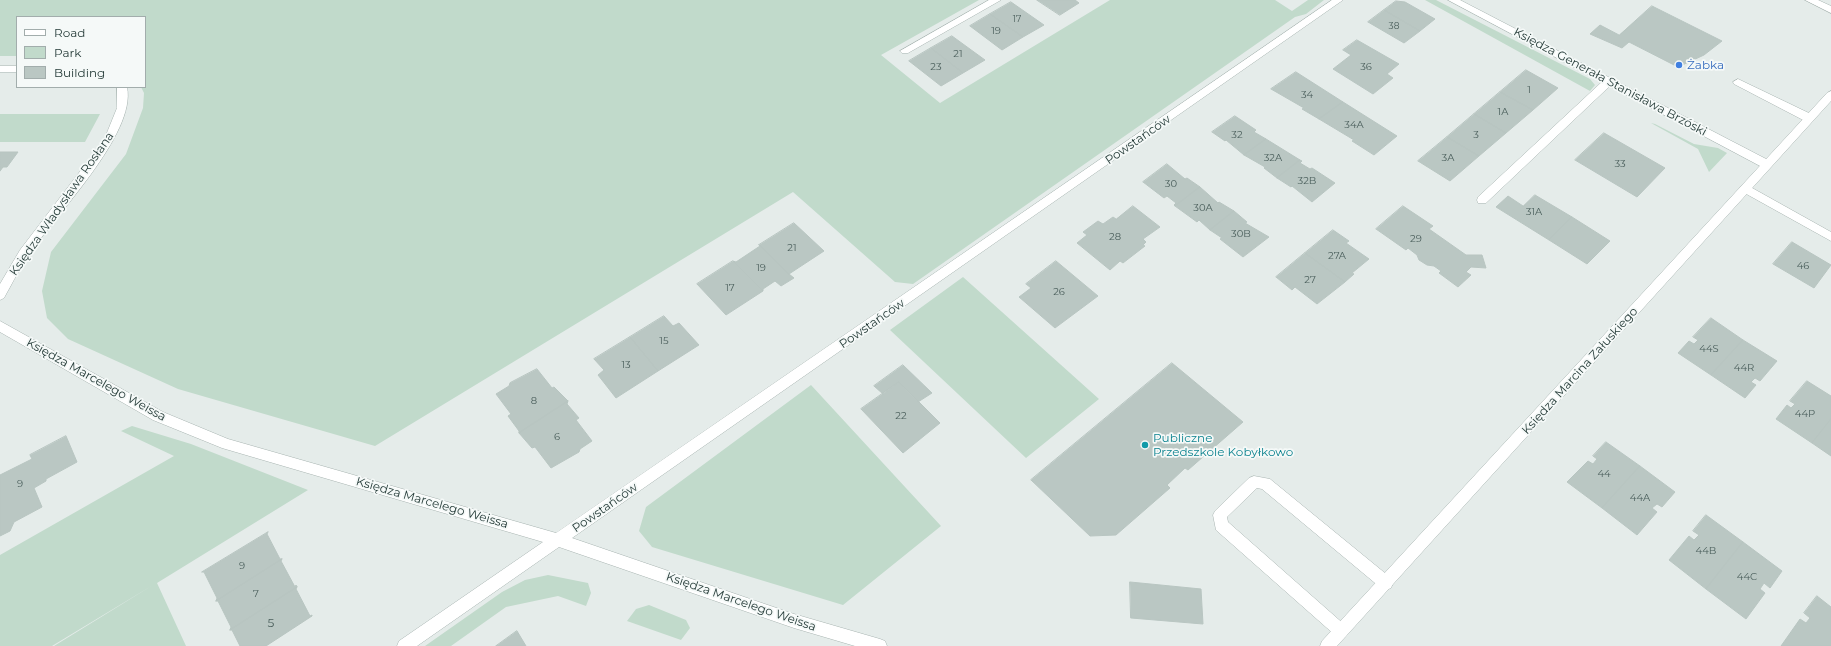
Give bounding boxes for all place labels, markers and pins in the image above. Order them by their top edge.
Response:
place label: Żabka [1687,58,1724,72]
marker: Żabka [1674,60,1684,70]
place label: Publiczne Przedszkole Kobyłkowo [1153,431,1293,459]
marker: Publiczne Przedszkole Kobyłkowo [1140,440,1150,450]

